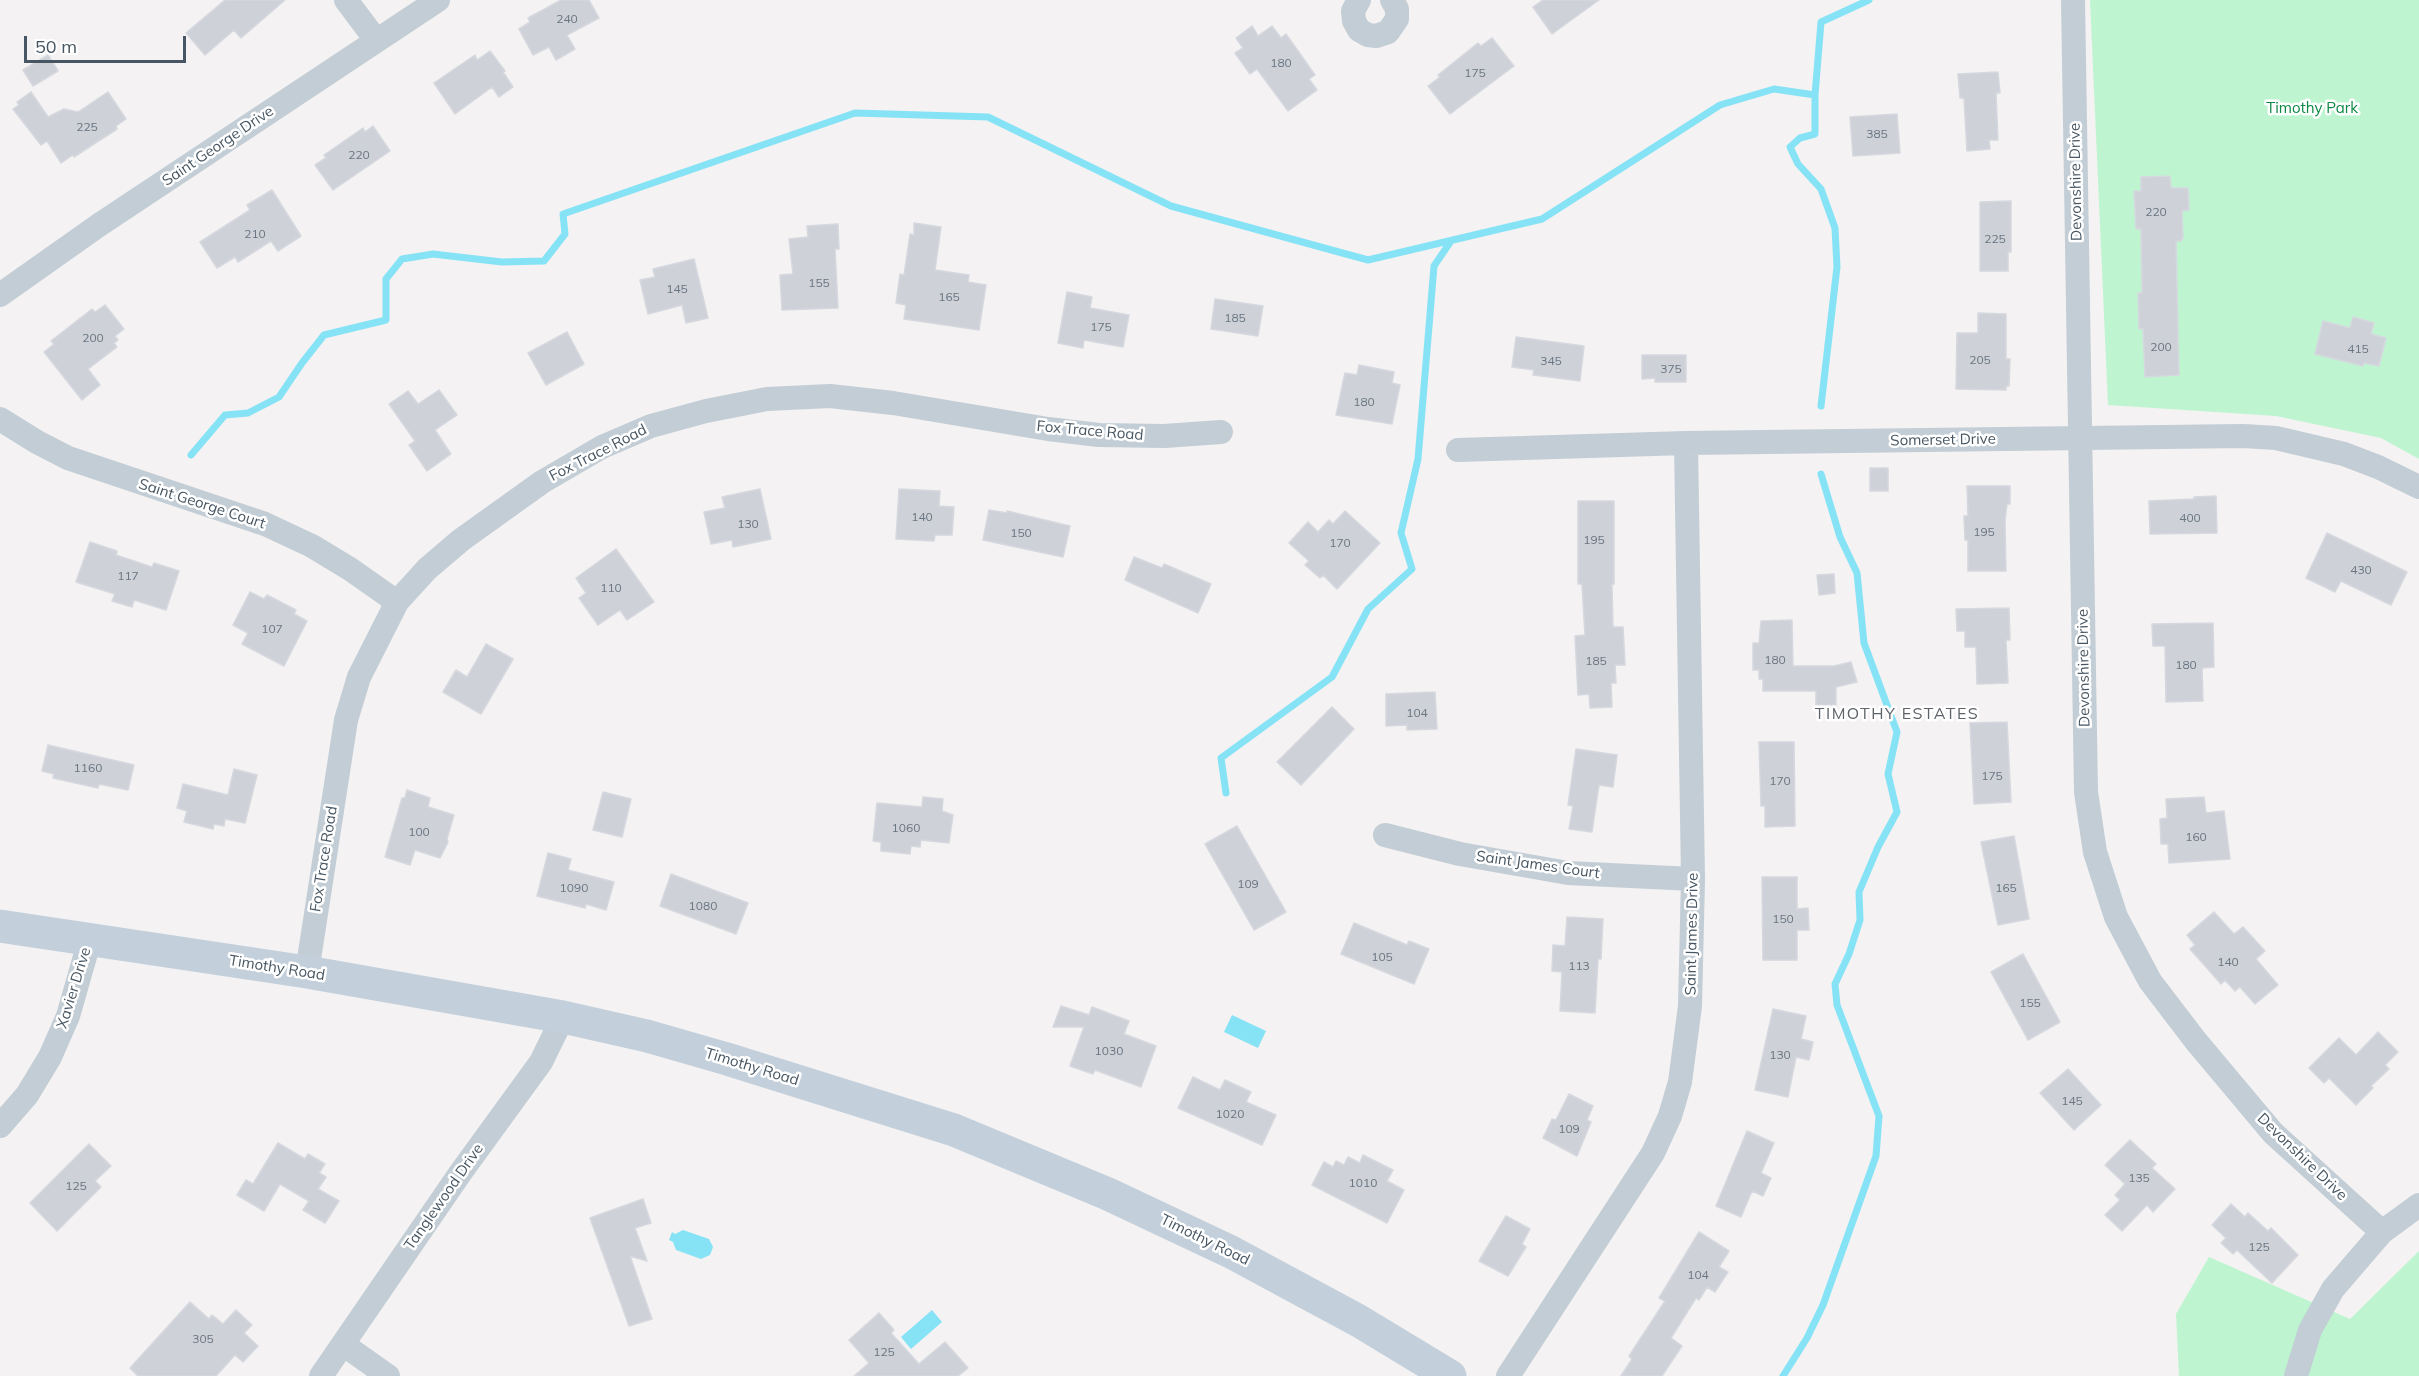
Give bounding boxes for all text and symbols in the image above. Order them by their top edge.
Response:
house number: 240 [556,12,578,26]
scale bar [27,24,189,62]
text: 50 m [35,35,77,58]
house number: 180 [1270,56,1292,70]
house number: 175 [1464,66,1486,80]
park label: Timothy Park [2266,99,2358,117]
street label: Saint George Drive [159,102,277,190]
house number: 225 [76,120,98,134]
street label: Devonshire Drive [2066,123,2086,241]
house number: 385 [1866,127,1888,141]
house number: 220 [348,148,370,162]
house number: 220 [2145,205,2167,219]
house number: 210 [244,227,266,241]
house number: 225 [1984,232,2006,246]
house number: 155 [808,276,830,290]
house number: 145 [666,282,688,296]
house number: 165 [938,290,960,304]
house number: 185 [1224,311,1246,325]
house number: 175 [1090,320,1112,334]
house number: 200 [82,331,104,345]
house number: 200 [2150,340,2172,354]
house number: 415 [2347,342,2369,356]
house number: 205 [1969,353,1991,367]
house number: 345 [1540,354,1562,368]
house number: 375 [1660,362,1682,376]
house number: 180 [1353,395,1375,409]
street label: Fox Trace Road [1036,417,1144,445]
street label: Fox Trace Road [546,421,650,485]
street label: Somerset Drive [1890,430,1996,450]
street label: Saint George Court [136,475,268,533]
house number: 140 [911,510,933,524]
house number: 400 [2179,511,2201,525]
house number: 130 [737,517,759,531]
house number: 195 [1973,525,1995,539]
house number: 150 [1010,526,1032,540]
house number: 195 [1583,533,1605,547]
house number: 170 [1329,536,1351,550]
house number: 430 [2350,563,2372,577]
house number: 117 [117,569,139,583]
house number: 110 [600,581,622,595]
street label: Devonshire Drive [2074,609,2094,727]
house number: 107 [261,622,283,636]
house number: 180 [1764,653,1786,667]
house number: 185 [1585,654,1607,668]
house number: 180 [2175,658,2197,672]
district label: TIMOTHY ESTATES [1815,704,1979,724]
house number: 104 [1406,706,1428,720]
house number: 1160 [74,761,102,775]
house number: 175 [1981,769,2003,783]
house number: 170 [1769,774,1791,788]
street label: Fox Trace Road [307,805,341,913]
house number: 1060 [892,821,920,835]
house number: 100 [408,825,430,839]
house number: 160 [2185,830,2207,844]
street label: Saint James Court [1475,847,1601,883]
street label: Saint James Drive [1682,872,1702,996]
house number: 109 [1237,877,1259,891]
house number: 1090 [560,881,588,895]
house number: 165 [1995,881,2017,895]
house number: 1080 [689,899,717,913]
house number: 150 [1772,912,1794,926]
street label: Xavier Drive [53,945,95,1031]
house number: 105 [1371,950,1393,964]
street label: Timothy Road [228,952,326,984]
house number: 140 [2217,955,2239,969]
house number: 113 [1568,959,1590,973]
house number: 155 [2019,996,2041,1010]
street label: Timothy Road [703,1044,801,1090]
house number: 1030 [1095,1044,1123,1058]
house number: 130 [1769,1048,1791,1062]
house number: 145 [2061,1094,2083,1108]
house number: 1020 [1216,1107,1244,1121]
street label: Devonshire Drive [2253,1110,2351,1204]
house number: 109 [1558,1122,1580,1136]
street label: Tanglewood Drive [401,1140,487,1254]
house number: 135 [2128,1171,2150,1185]
house number: 1010 [1349,1176,1377,1190]
house number: 125 [65,1179,87,1193]
street label: Timothy Road [1158,1211,1252,1269]
house number: 125 [2248,1240,2270,1254]
house number: 104 [1687,1268,1709,1282]
house number: 305 [192,1332,214,1346]
house number: 125 [873,1345,895,1359]

